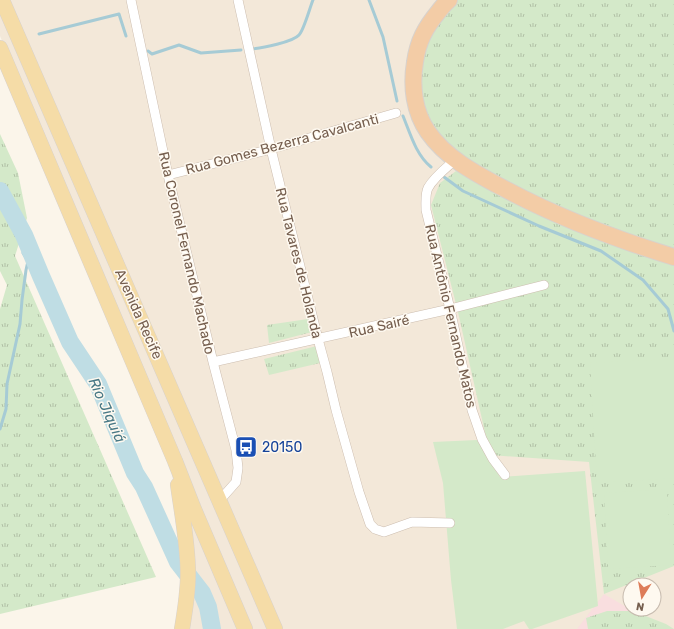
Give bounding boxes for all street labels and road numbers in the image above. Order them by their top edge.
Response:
street label: Rua Gomes Bezerra Cavalcanti [184,111,381,178]
street label: Rua Coronel Fernando Machado [155,150,218,356]
street label: Rua Tavares de Holanda [272,186,325,340]
street label: Rua Antônio Fernando Matos [421,223,480,410]
street label: Avenida Recife [111,267,166,362]
street label: Rua Sairé [347,311,411,342]

